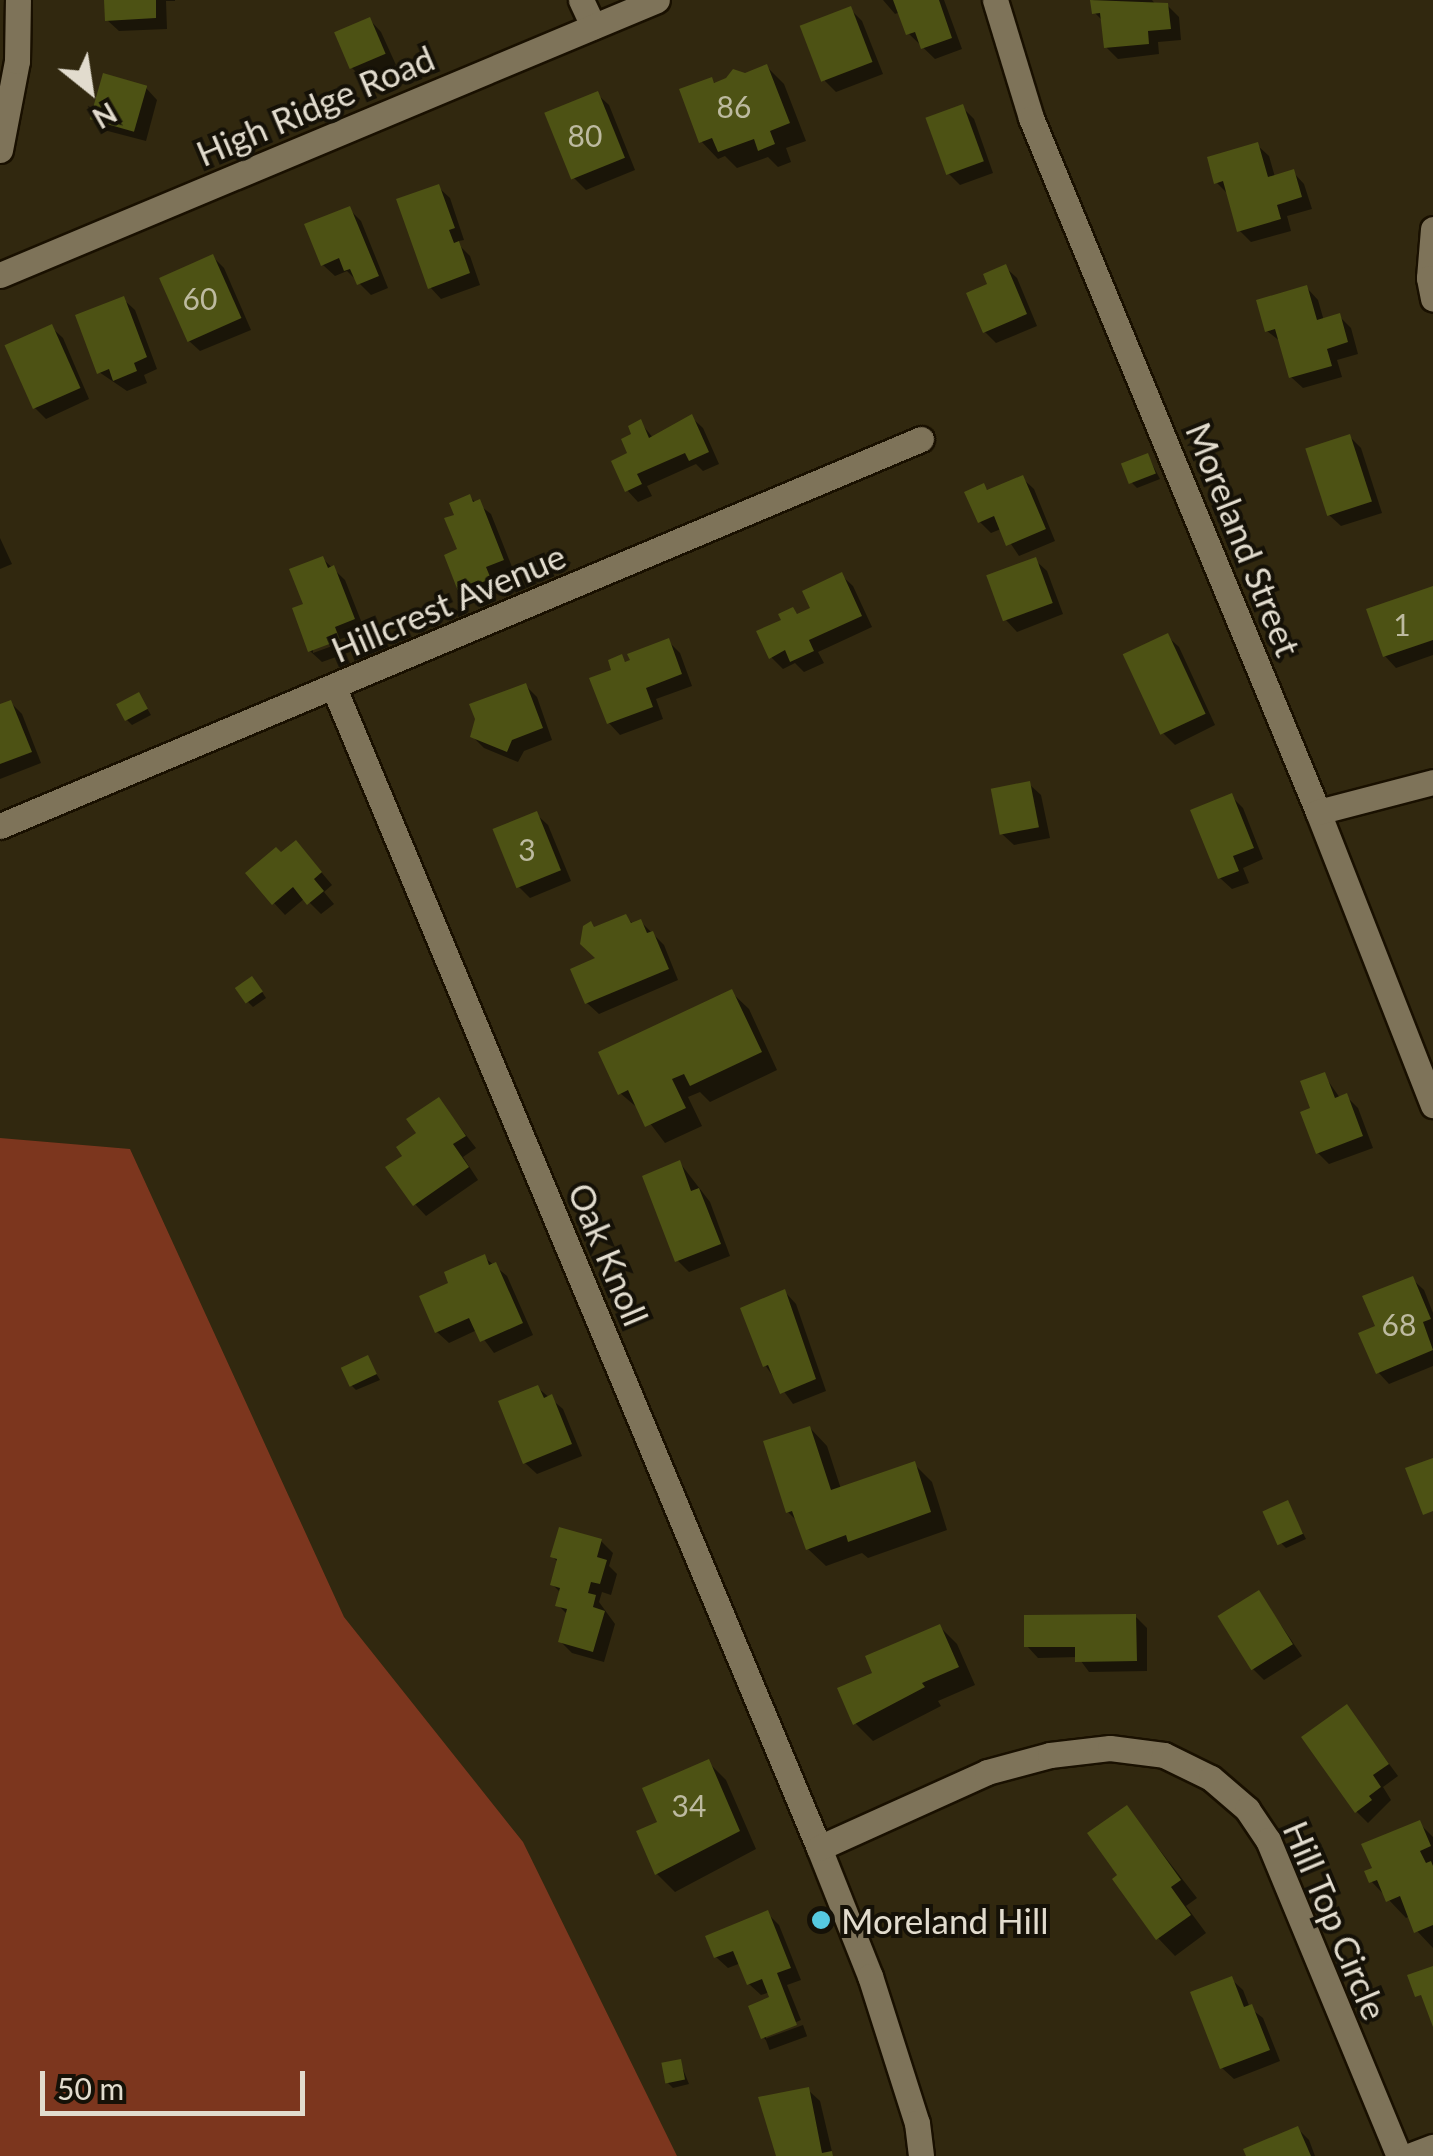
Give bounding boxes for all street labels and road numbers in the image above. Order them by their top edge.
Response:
street label: High Ridge Road [190,36,440,174]
street label: Moreland Street [1178,416,1310,662]
street label: Hillcrest Avenue [324,534,572,670]
street label: Oak Knoll [560,1176,658,1332]
street label: Hill Top Circle [1275,1814,1397,2026]

